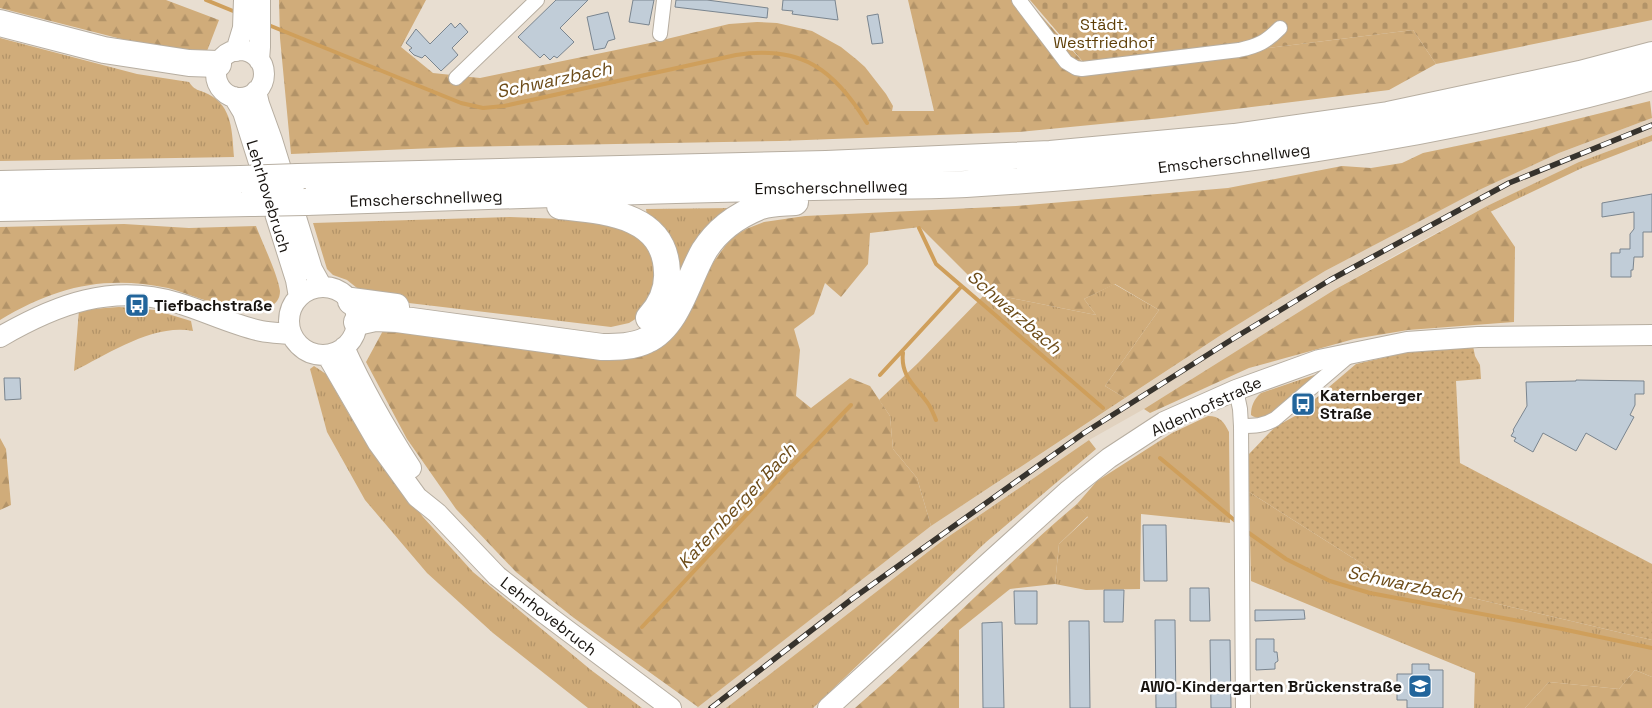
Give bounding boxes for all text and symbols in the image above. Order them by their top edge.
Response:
park label: Städt. Westfriedhof [1053,14,1155,53]
water label: Schwarzbach [494,56,614,103]
street label: Lehrhovebruch [241,137,296,255]
street label: Emscherschnellweg [1157,139,1311,178]
street label: Emscherschnellweg [754,176,908,199]
street label: Emscherschnellweg [349,185,503,212]
water label: Schwarzbach [963,265,1067,359]
bus stop icon: Tiefbachstraße [124,292,150,318]
place label: Tiefbachstraße [154,295,273,316]
street label: Aldenhofstraße [1147,372,1265,441]
place label: Katernberger Straße [1320,385,1422,424]
bus stop icon: Katernberger Straße [1290,391,1316,417]
water label: Katernberger Bach [673,437,801,573]
water label: Schwarzbach [1345,560,1466,607]
street label: Lehrhovebruch [496,572,601,661]
school or university icon: AWO-Kindergarten Brückenstraße [1407,673,1433,699]
place label: AWO-Kindergarten Brückenstraße [1140,676,1402,697]

